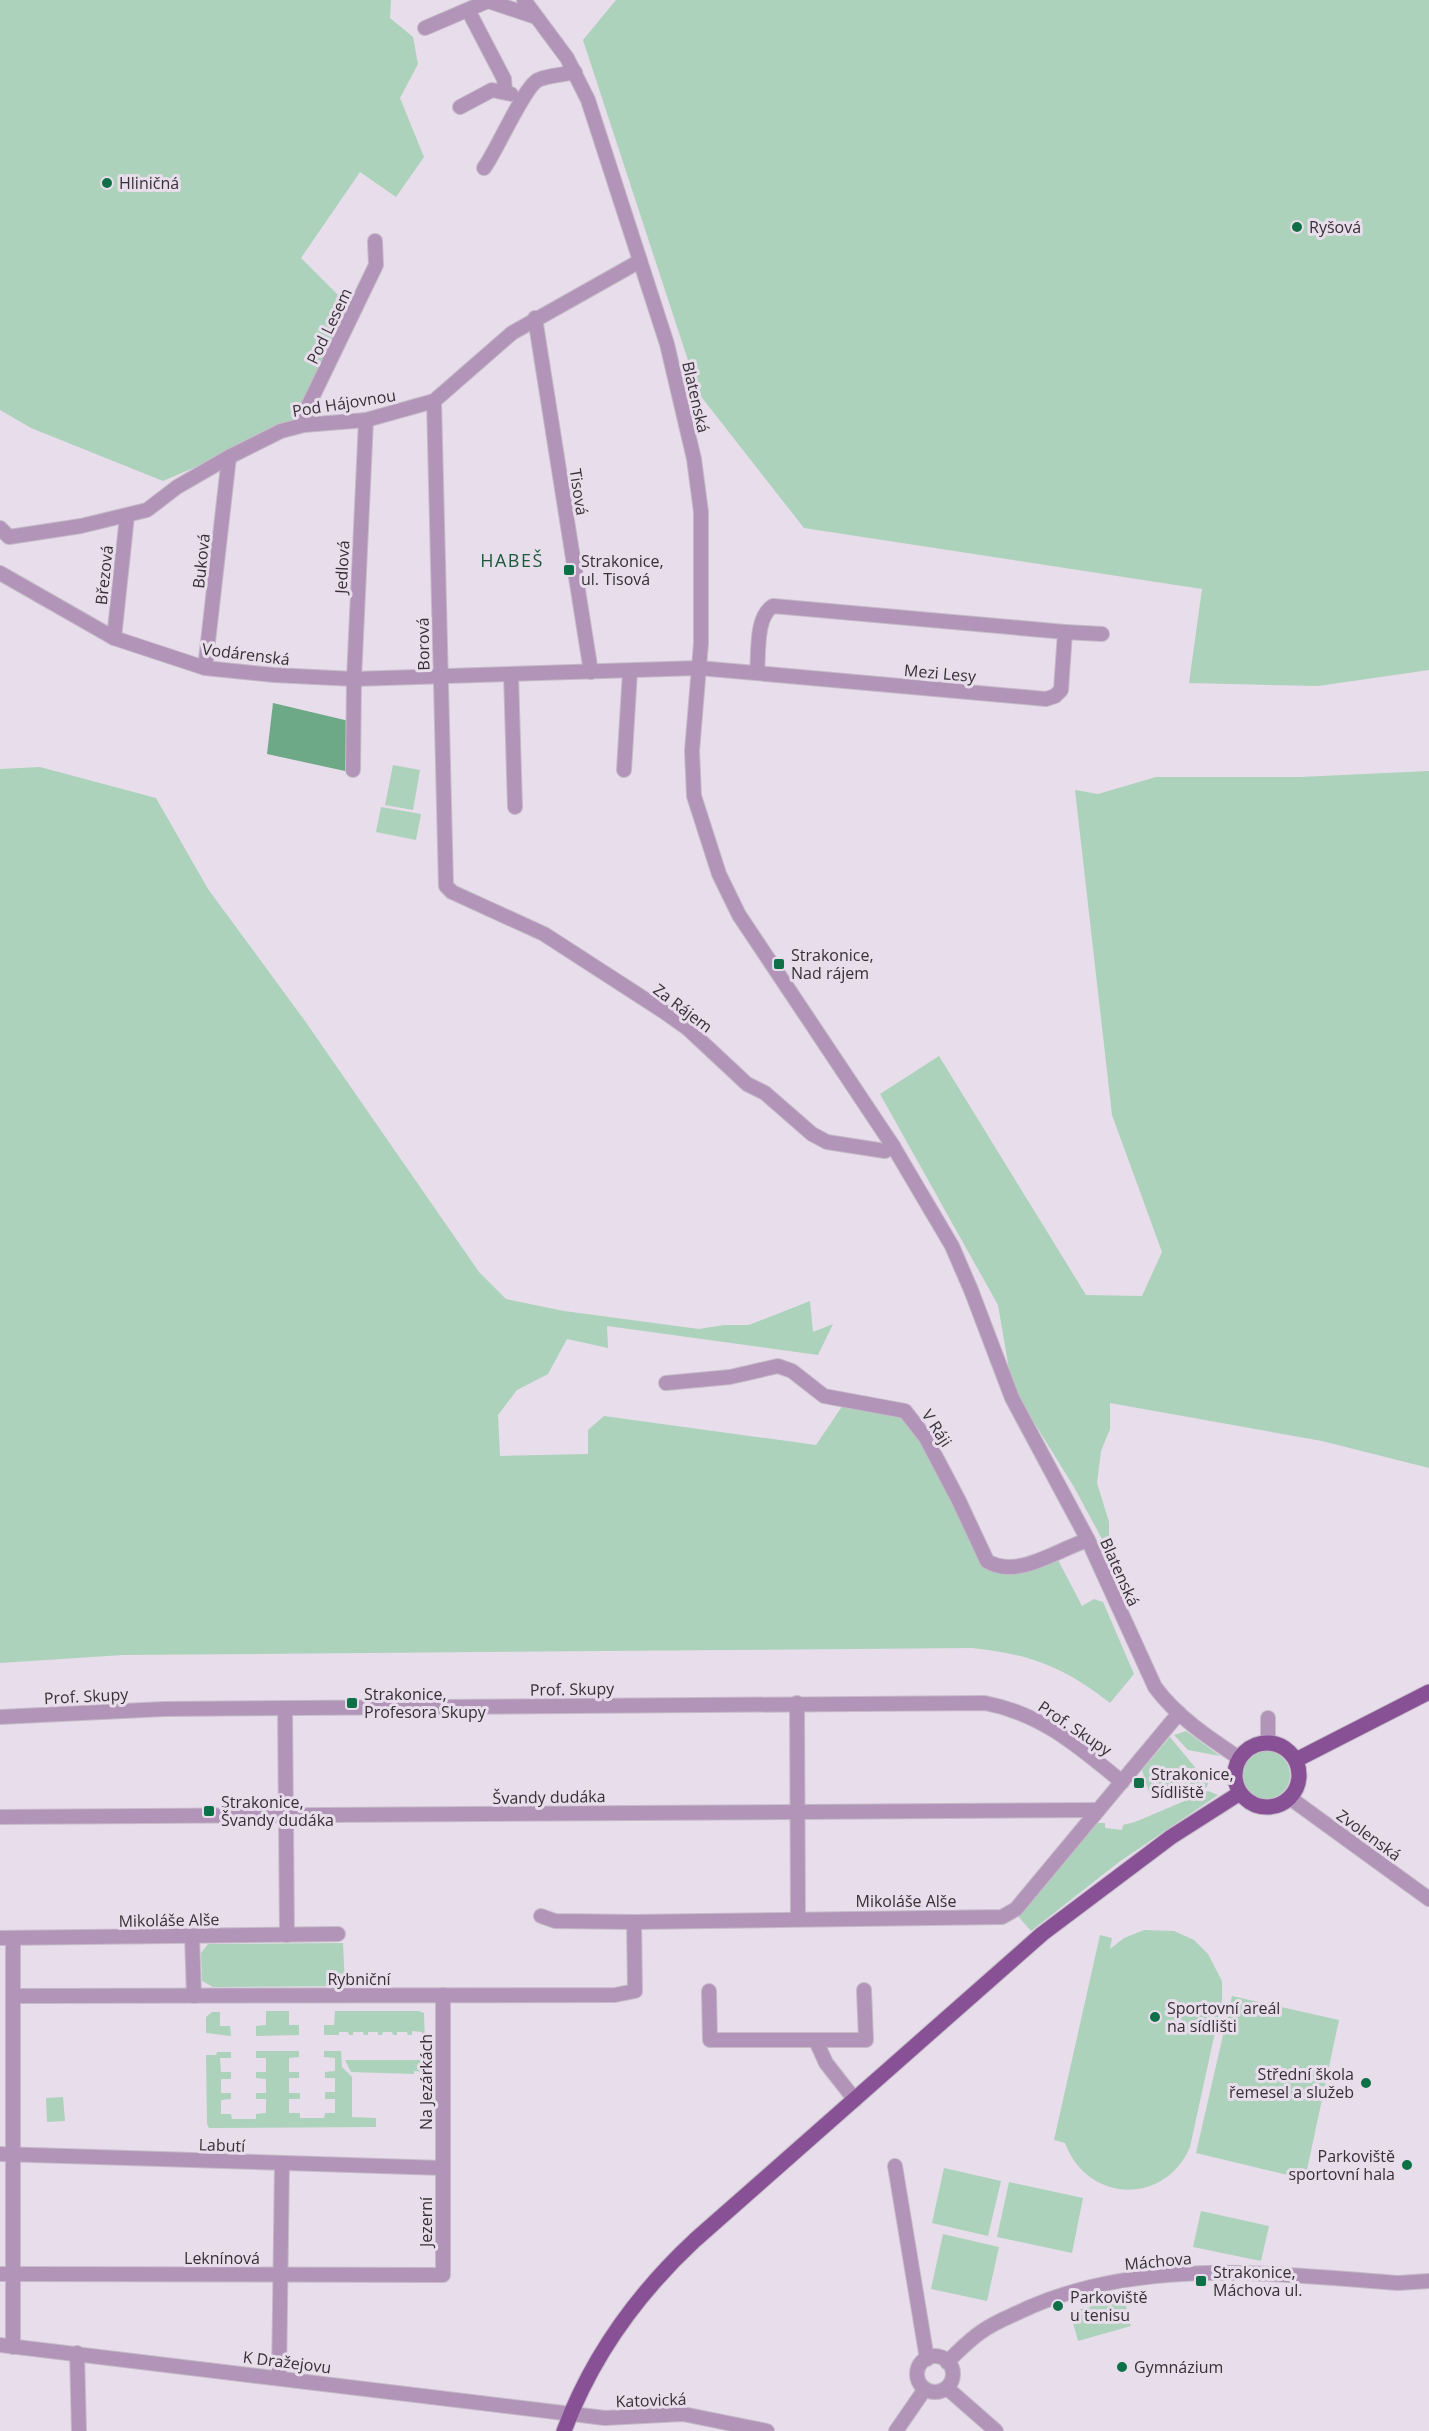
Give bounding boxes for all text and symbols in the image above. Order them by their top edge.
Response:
place label: Hliničná [119,172,179,194]
marker: Hliničná [100,176,114,190]
place label: Ryšová [1309,216,1361,238]
marker: Ryšová [1290,220,1304,234]
street label: Pod Lesem [301,284,357,368]
street label: Blatenská [677,359,715,435]
street label: Pod Hájovnou [291,384,397,422]
street label: Tisová [564,467,594,517]
street label: Buková [187,532,215,590]
street label: Jedlová [330,540,354,596]
street label: Březová [90,544,118,606]
district label: HABEŠ [480,548,544,572]
place label: Strakonice, ul. Tisová [581,550,664,590]
marker: Strakonice, ul. Tisová [562,563,576,577]
street label: Borová [412,617,434,671]
street label: Vodárenská [201,638,291,670]
street label: Mezi Lesy [903,659,978,687]
place label: Strakonice, Nad rájem [791,944,874,984]
marker: Strakonice, Nad rájem [772,957,786,971]
street label: Za Rájem [649,979,717,1037]
street label: V Ráji [917,1405,957,1451]
street label: Blatenská [1095,1534,1145,1610]
street label: Prof. Skupy [530,1677,615,1701]
street label: Prof. Skupy [43,1683,130,1709]
place label: Strakonice, Profesora Skupy [364,1683,487,1723]
street label: Prof. Skupy [1034,1695,1117,1761]
marker: Strakonice, Profesora Skupy [345,1696,359,1710]
place label: Strakonice, Sídliště [1151,1763,1234,1803]
marker: Strakonice, Sídliště [1132,1776,1146,1790]
street label: Švandy dudáka [492,1785,606,1809]
place label: Strakonice, Švandy dudáka [221,1791,334,1831]
marker: Strakonice, Švandy dudáka [202,1804,216,1818]
street label: Zvolenská [1332,1804,1406,1866]
street label: Mikoláše Alše [856,1890,956,1912]
street label: Mikoláše Alše [118,1908,220,1932]
street label: Rybniční [327,1968,391,1990]
place label: Sportovní areál na sídlišti [1167,1997,1280,2037]
marker: Sportovní areál na sídlišti [1148,2010,1162,2024]
street label: Na Jezárkách [415,2034,437,2130]
place label: Střední škola řemesel a služeb [1229,2063,1354,2103]
marker: Střední škola řemesel a služeb [1359,2076,1373,2090]
street label: Labutí [198,2133,247,2157]
place label: Parkoviště sportovní hala [1288,2145,1395,2185]
marker: Parkoviště sportovní hala [1400,2158,1414,2172]
street label: Jezerní [415,2196,437,2249]
street label: Leknínová [184,2247,260,2269]
street label: Máchova [1124,2247,1192,2275]
place label: Strakonice, Máchova ul. [1213,2261,1302,2301]
marker: Strakonice, Máchova ul. [1194,2274,1208,2288]
place label: Parkoviště u tenisu [1070,2286,1147,2326]
marker: Parkoviště u tenisu [1051,2299,1065,2313]
street label: K Dražejovu [242,2346,332,2378]
place label: Gymnázium [1134,2356,1223,2378]
marker: Gymnázium [1115,2360,1129,2374]
street label: Katovická [615,2388,687,2412]

